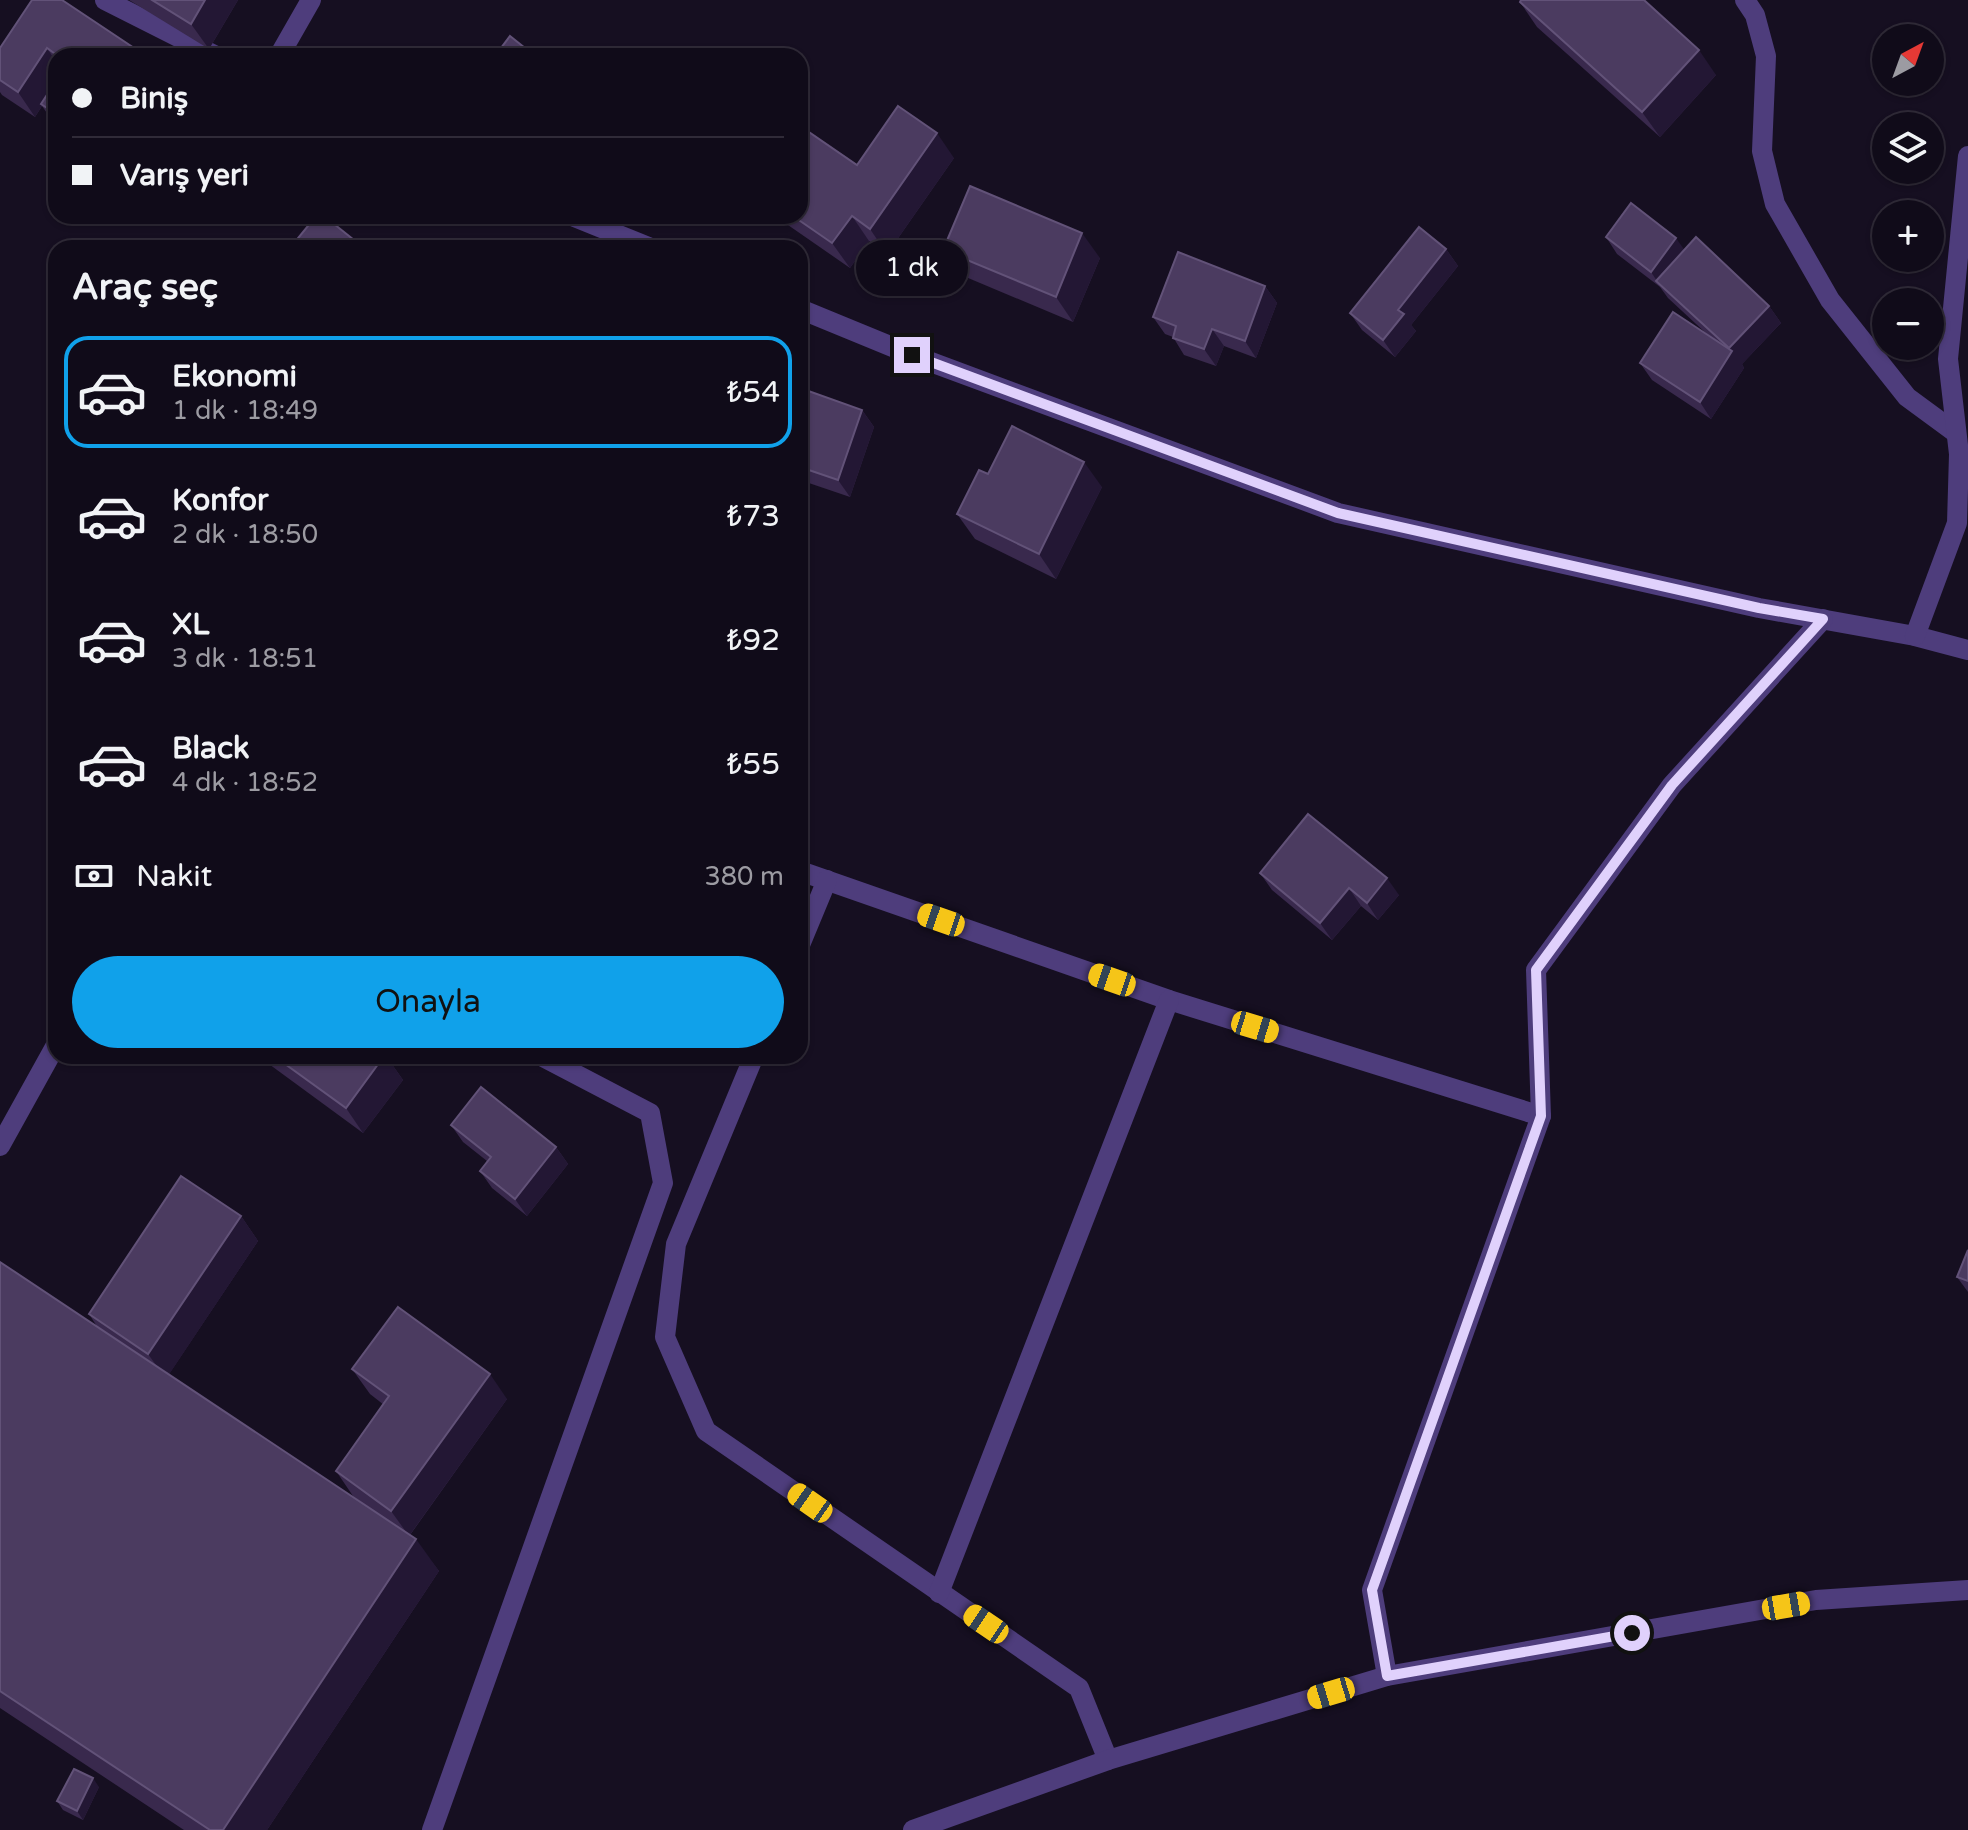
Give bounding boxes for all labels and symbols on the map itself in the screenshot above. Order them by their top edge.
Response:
north arrow [1872,24,1944,96]
callout: 1 dk [856,239,968,295]
route end [894,337,930,373]
car [914,901,968,939]
car [1085,961,1139,999]
car [1229,1009,1281,1045]
car [783,1479,837,1527]
car [1760,1590,1812,1622]
car [959,1601,1013,1647]
route start [1614,1615,1650,1651]
car [1305,1675,1357,1711]

